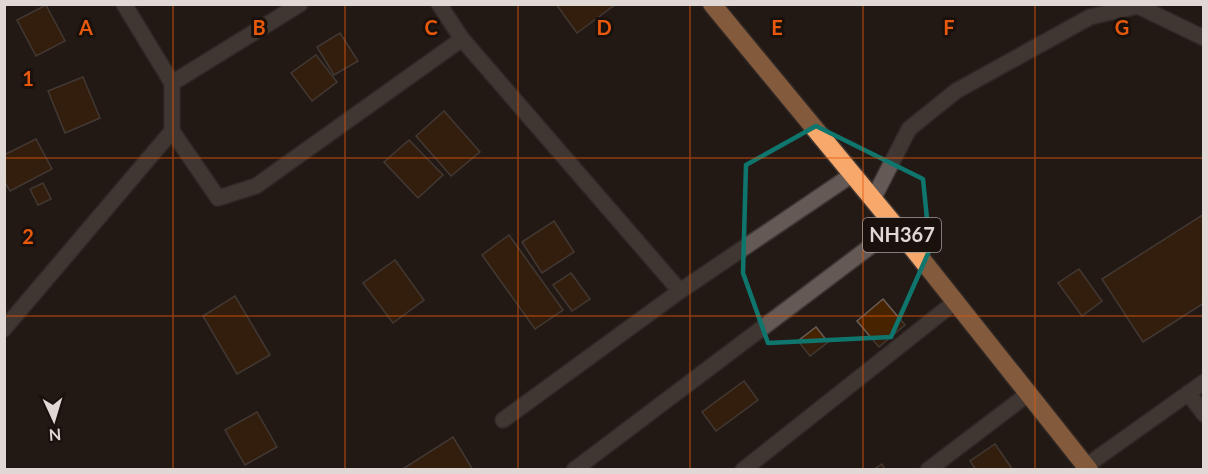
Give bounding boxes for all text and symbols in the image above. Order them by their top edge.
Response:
text: A [78,15,93,39]
text: B [252,15,266,39]
text: C [424,15,438,39]
text: D [596,15,612,39]
text: E [771,15,783,39]
text: F [943,15,955,39]
text: G [1115,15,1129,39]
text: 1 [22,66,34,90]
road number: NH367 [863,218,941,252]
text: 2 [22,224,34,248]
north arrow [24,390,84,450]
text: N [48,426,62,445]

